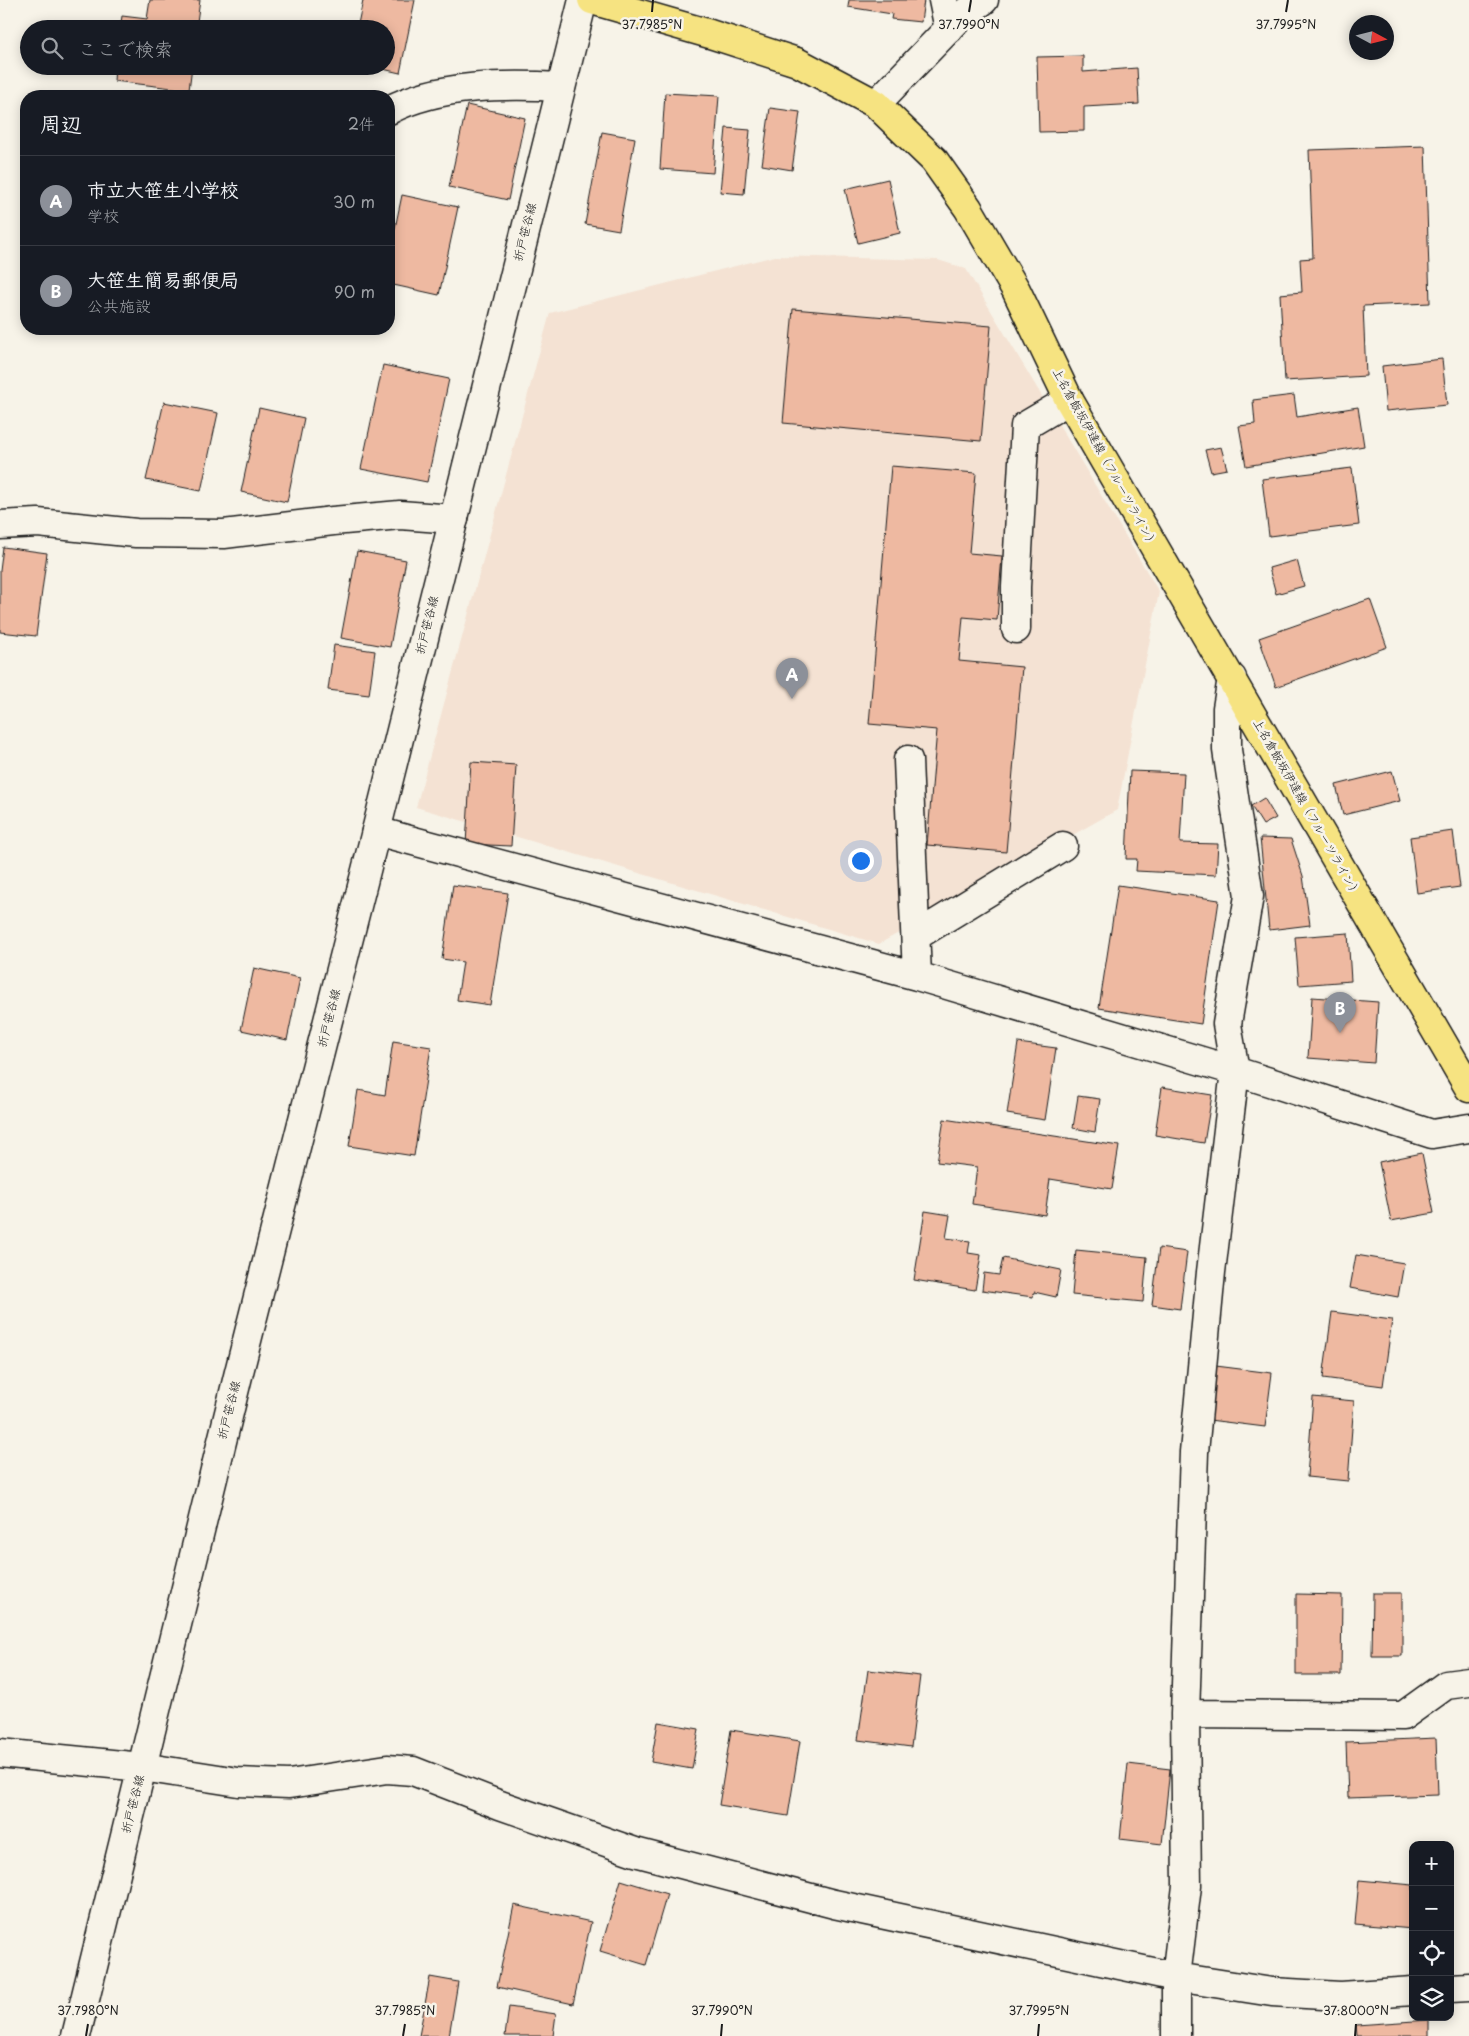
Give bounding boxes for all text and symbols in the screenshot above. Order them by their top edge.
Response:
text: 37.7985°N [622,15,682,33]
text: 37.7990°N [938,15,1000,33]
text: 37.7995°N [1256,15,1316,33]
north arrow [1349,15,1394,60]
search box [20,20,395,75]
icon: search [38,34,66,62]
text: ここで検索 [78,34,173,62]
text: 周辺 [40,107,82,139]
text: 2件 [348,111,375,135]
text: 市立大笹生小学校 [87,175,239,203]
text: A [50,189,62,213]
text: 30 m [333,189,375,213]
street label: 折戸笹谷線 [508,200,540,263]
text: 学校 [87,203,119,227]
text: 大笹生簡易郵便局 [87,265,239,293]
text: B [51,279,61,303]
text: 90 m [334,279,375,303]
text: 公共施設 [87,293,151,317]
street label: 上名倉飯坂伊達線（フルーツライン） [1049,364,1163,551]
street label: 折戸笹谷線 [410,593,442,656]
pin: A [776,658,808,699]
street label: 上名倉飯坂伊達線（フルーツライン） [1249,715,1366,900]
your location [848,848,874,874]
street label: 折戸笹谷線 [312,986,344,1049]
pin: B [1324,992,1356,1033]
street label: 折戸笹谷線 [212,1378,244,1441]
street label: 折戸笹谷線 [116,1772,148,1835]
map controls [1409,1841,1454,2021]
button: + [1409,1841,1454,1886]
button: − [1409,1886,1454,1931]
button: locate [1409,1931,1454,1976]
button: layers [1409,1976,1454,2021]
text: 37.7980°N [57,2001,119,2019]
text: 37.7985°N [375,2001,435,2019]
text: 37.7990°N [691,2001,753,2019]
text: 37.7995°N [1009,2001,1069,2019]
text: 37.8000°N [1323,2001,1389,2019]

